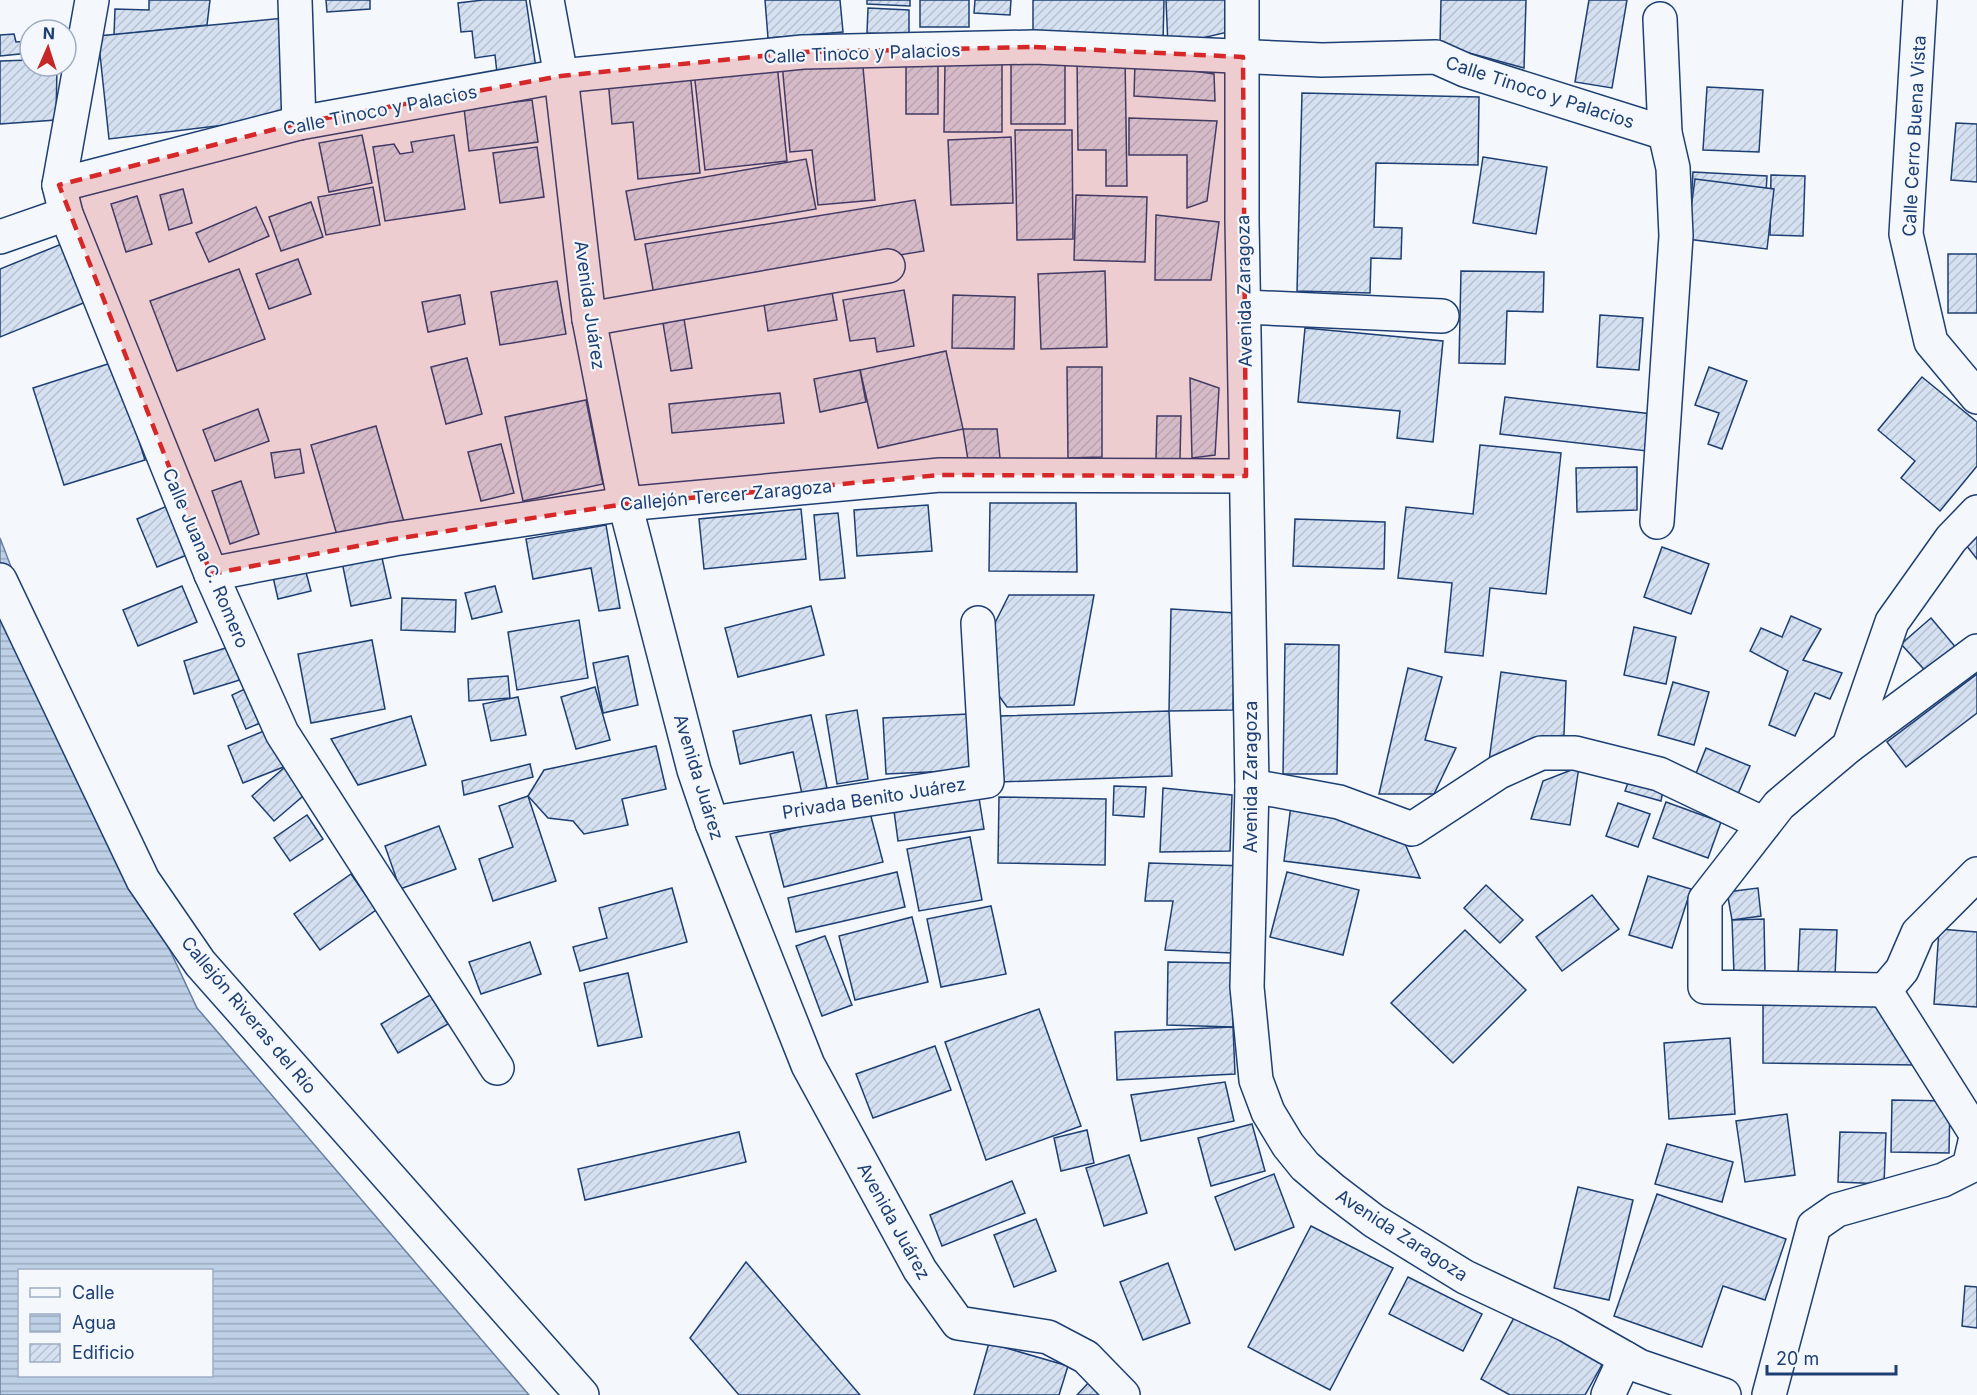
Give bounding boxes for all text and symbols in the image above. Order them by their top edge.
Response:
north arrow [18,18,78,78]
text: N [42,23,55,43]
street label: Calle Cerro Buena Vista [1898,35,1930,237]
street label: Calle Tinoco y Palacios [763,39,961,67]
street label: Calle Tinoco y Palacios [1443,52,1637,132]
street label: Calle Tinoco y Palacios [281,81,479,139]
street label: Avenida Zaragoza [1232,215,1256,367]
street label: Avenida Juárez [571,239,609,371]
street label: Calle Juana C. Romero [159,465,253,651]
street label: Callejón Tercer Zaragoza [619,475,833,515]
street label: Avenida Zaragoza [1240,701,1261,853]
street label: Avenida Juárez [670,712,728,842]
street label: Privada Benito Juárez [781,773,967,823]
street label: Callejón Riveras del Río [177,932,321,1098]
street label: Avenida Juárez [853,1159,935,1283]
street label: Avenida Zaragoza [1332,1185,1472,1285]
legend [18,1269,213,1377]
text: Calle [72,1282,114,1303]
text: Agua [72,1312,116,1333]
scale bar [1767,1338,1896,1376]
text: Edificio [72,1342,135,1363]
text: 20 m [1776,1348,1819,1369]

